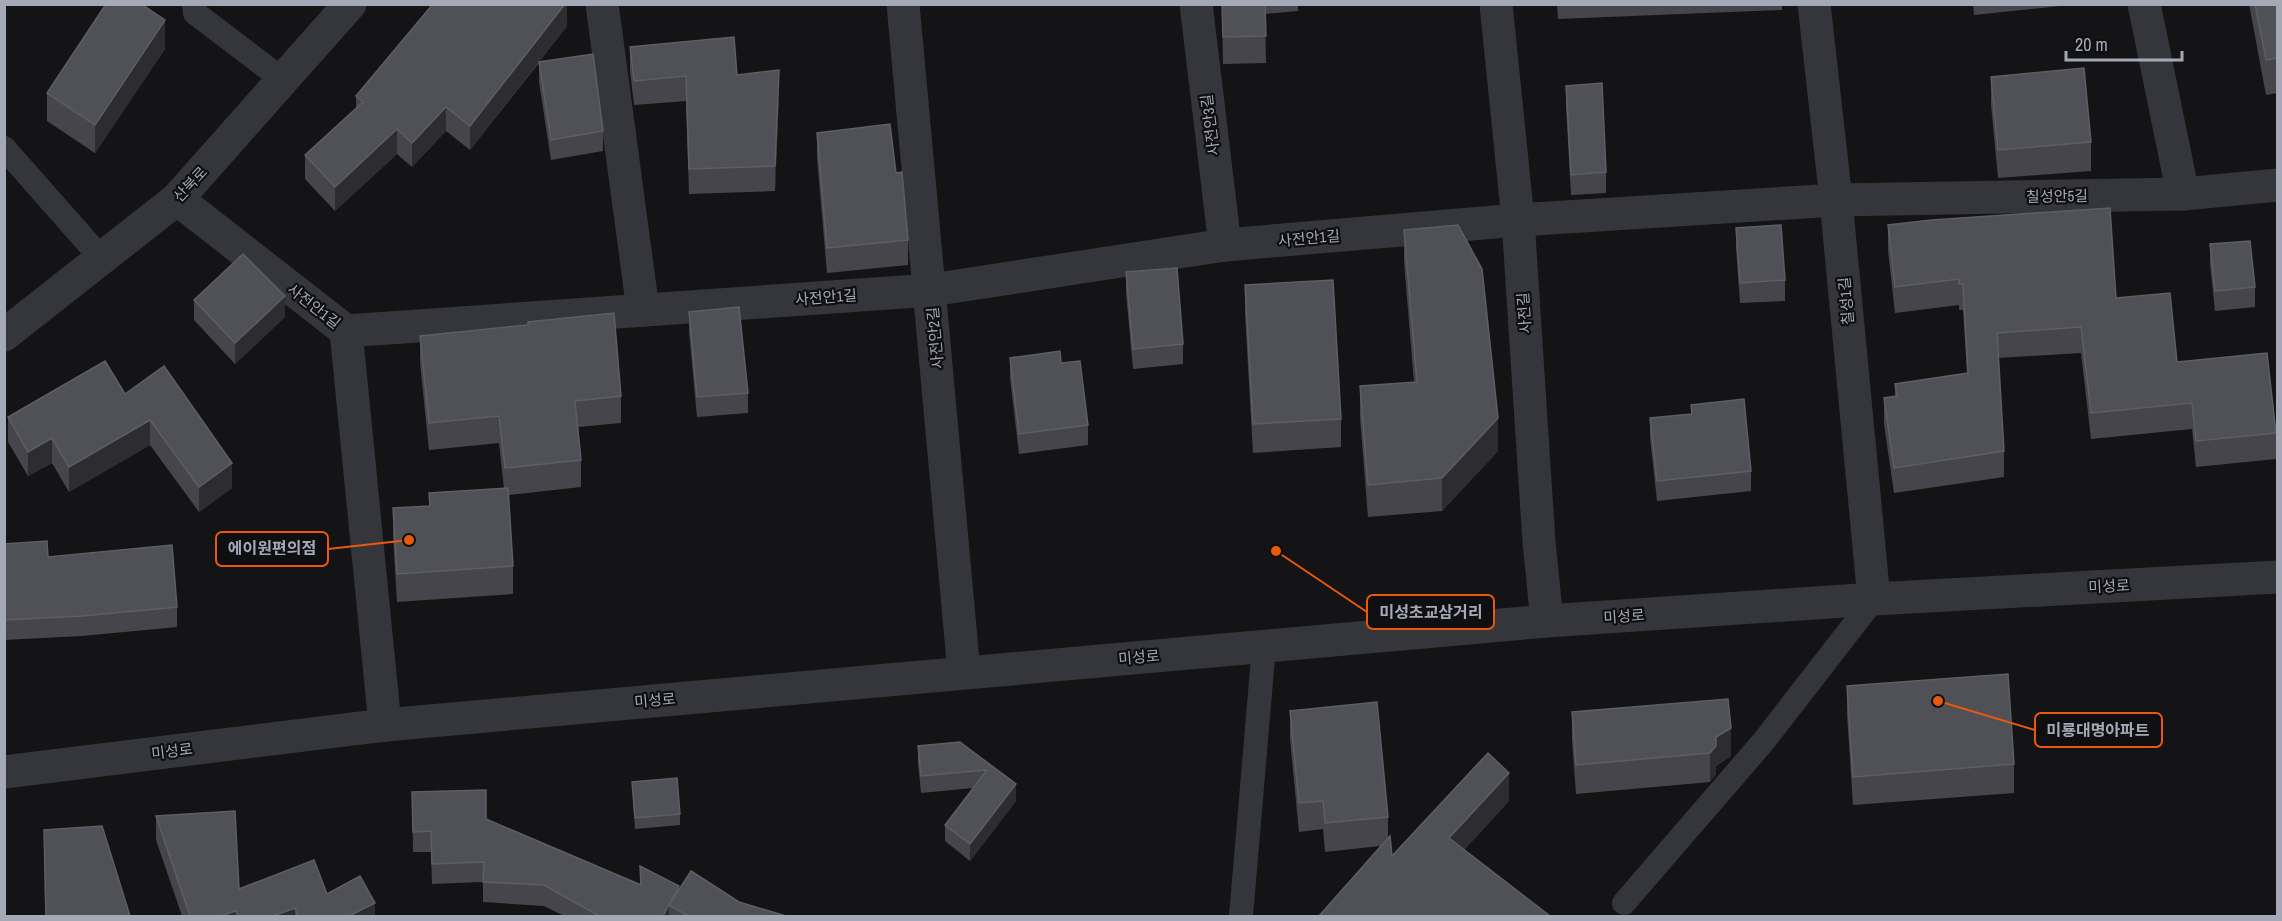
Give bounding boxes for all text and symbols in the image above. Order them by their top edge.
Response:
scale bar [2066,24,2182,62]
text: 20 m [2075,32,2108,57]
street label: 사전안3길 [1196,93,1224,157]
street label: 산북로 [168,162,212,206]
street label: 칠성안5길 [2026,185,2088,207]
street label: 사전안1길 [1277,225,1341,251]
street label: 칠성1길 [1833,276,1859,326]
street label: 사전안1길 [283,279,345,333]
street label: 사전안1길 [794,284,858,310]
street label: 사전길 [1512,292,1536,334]
street label: 사전안2길 [922,306,948,370]
callout: 에이원편의점 [216,532,328,566]
text: 에이원편의점 [228,537,316,559]
street label: 미성로 [2088,574,2130,598]
callout: 미성초교삼거리 [1367,595,1494,629]
text: 미성초교삼거리 [1379,601,1483,623]
street label: 미성로 [1603,604,1645,628]
street label: 미성로 [1117,645,1161,669]
street label: 미성로 [633,688,677,712]
callout: 미룡대명아파트 [2035,713,2162,747]
text: 미룡대명아파트 [2046,719,2150,741]
street label: 미성로 [150,738,194,764]

